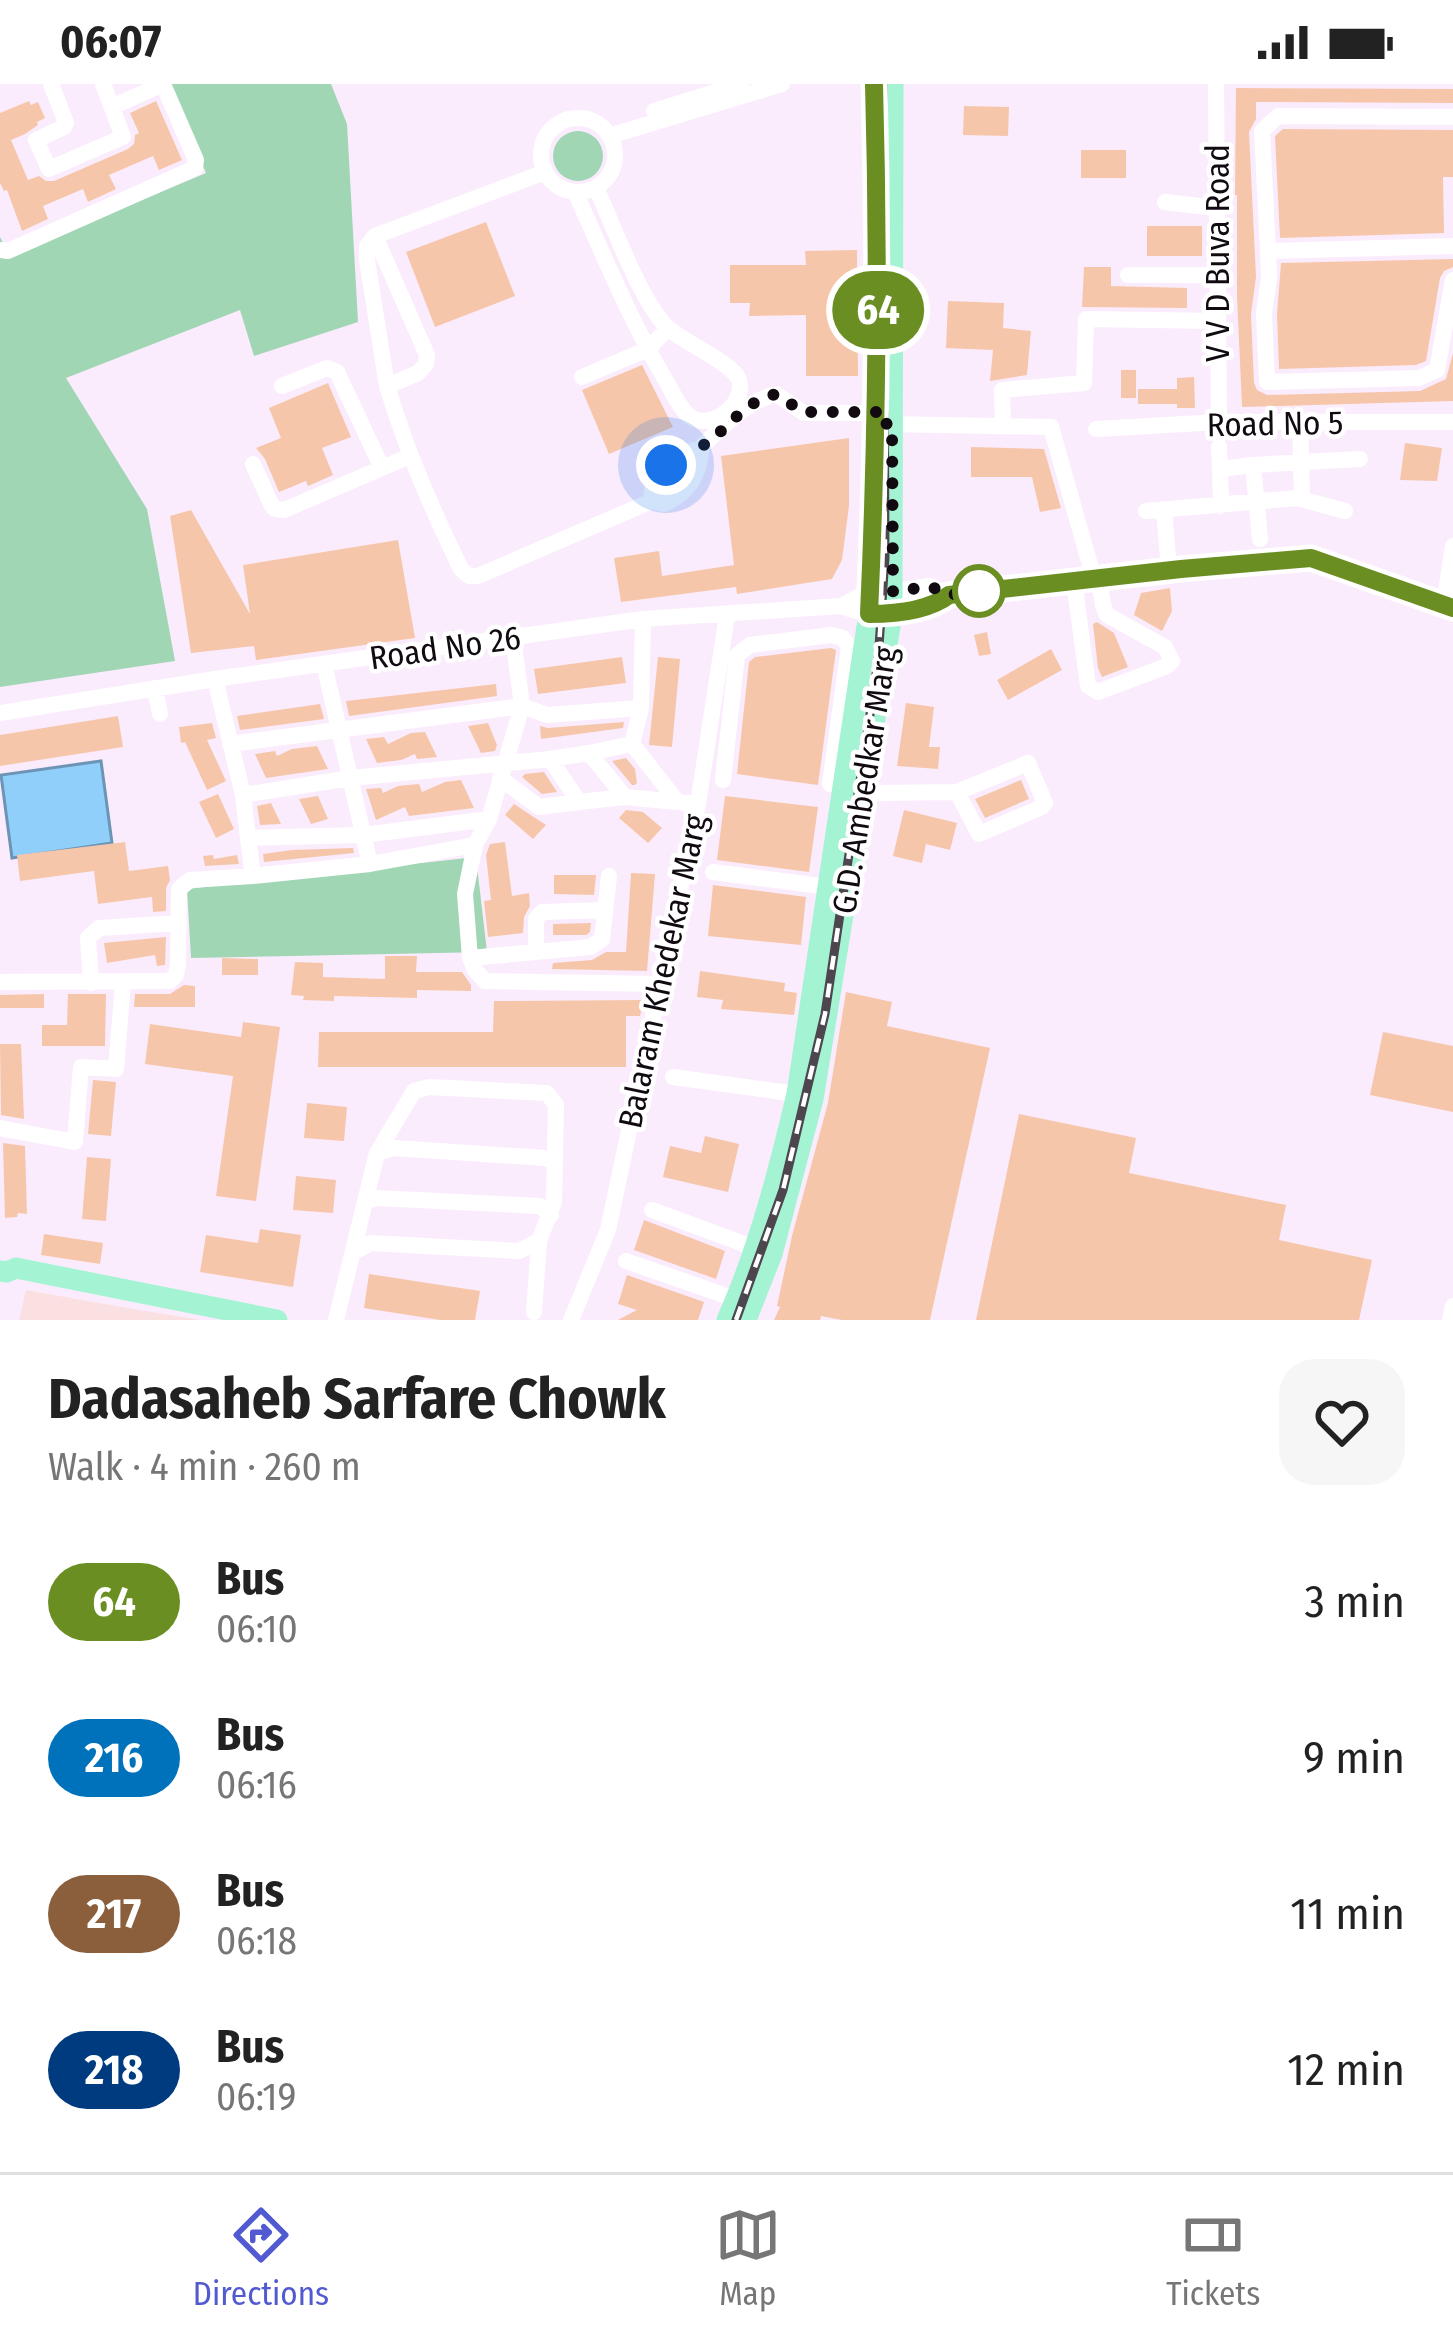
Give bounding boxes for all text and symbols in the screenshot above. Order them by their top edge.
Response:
text: 06:07 [60,15,161,69]
street label: V V D Buva Road [1198,144,1238,362]
line badge: 64 [824,271,932,349]
text: 64 [856,285,900,335]
street label: Road No 5 [1206,403,1344,445]
your location [636,435,696,495]
unlabelled marker [954,566,1004,616]
street label: Road No 26 [367,618,523,678]
street label: G.D. Ambedkar Marg [824,643,906,917]
street label: Balaram Khedekar Marg [610,810,716,1132]
button: heart [1279,1359,1405,1485]
text: Dadasaheb Sarfare Chowk [48,1365,666,1433]
text: Walk · 4 min · 260 m [48,1444,361,1490]
text: Bus [216,1552,284,1606]
text: 3 min [1304,1575,1405,1629]
text: 64 [92,1577,136,1627]
text: 06:10 [216,1606,298,1652]
text: Bus [216,1708,284,1762]
text: 9 min [1303,1731,1405,1785]
text: 216 [85,1733,143,1783]
text: 06:16 [216,1762,297,1808]
text: Bus [216,1864,284,1918]
text: 11 min [1290,1887,1405,1941]
text: 217 [87,1889,141,1939]
text: 06:18 [216,1918,297,1964]
text: Bus [216,2020,284,2074]
text: 12 min [1287,2043,1405,2097]
text: 218 [85,2045,143,2095]
text: 06:19 [216,2074,297,2120]
tab: Directions [193,2202,329,2314]
tab: Map [715,2202,781,2314]
tab: Tickets [1166,2202,1260,2314]

